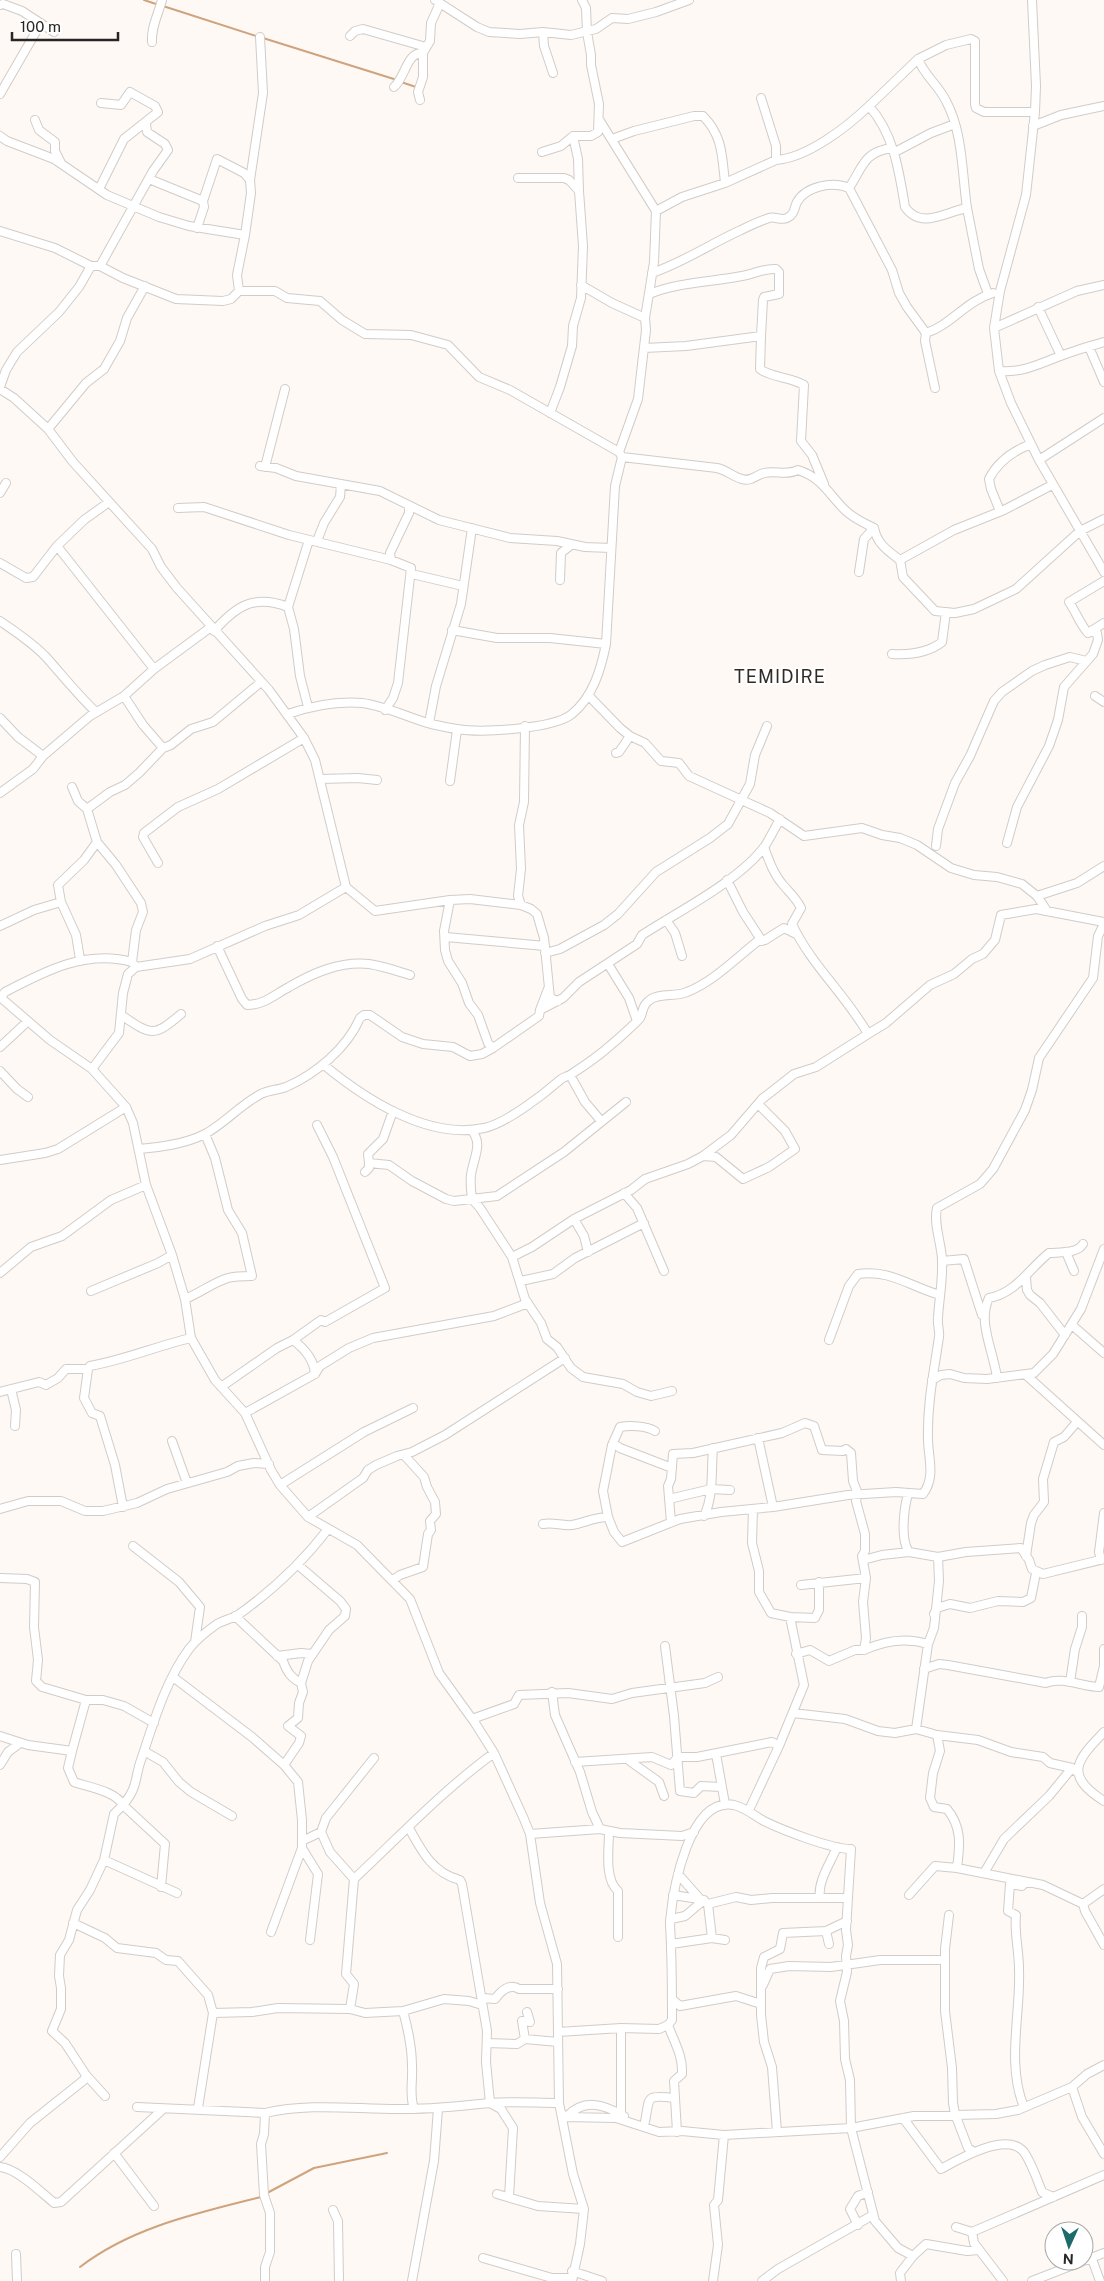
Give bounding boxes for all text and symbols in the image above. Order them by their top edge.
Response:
scale bar [12,10,119,42]
text: 100 m [20,18,61,35]
district label: TEMIDIRE [734,666,826,687]
north arrow [1044,2221,1094,2271]
text: N [1062,2251,1074,2267]

